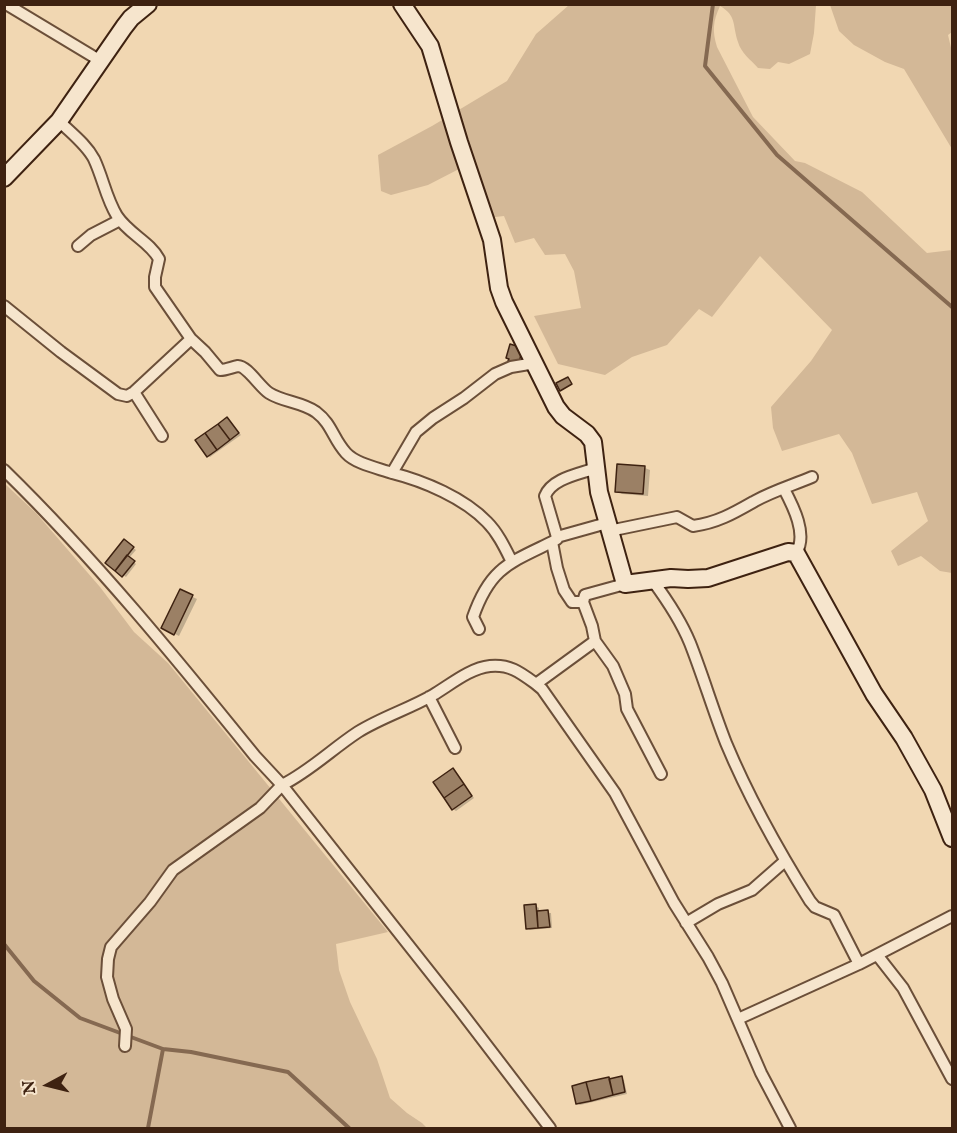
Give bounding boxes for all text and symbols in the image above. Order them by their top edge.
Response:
north arrow [18,1055,78,1115]
text: N [19,1079,41,1095]

